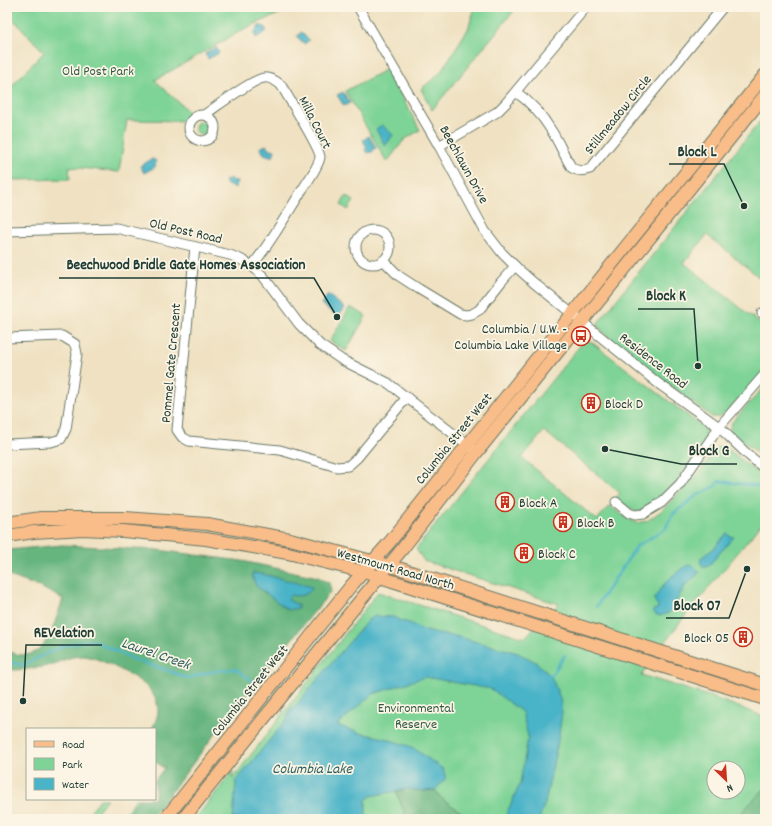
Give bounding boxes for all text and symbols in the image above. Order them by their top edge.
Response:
park label: Old Post Park [62,62,134,82]
street label: Stillmeadow Circle [580,71,657,160]
street label: Milla Court [292,93,336,153]
street label: Beechlawn Drive [434,122,493,208]
callout: Block L [669,137,724,164]
text: Block L [677,142,717,164]
street label: Old Post Road [147,214,224,250]
callout: Beechwood Bridle Gate Homes Association [59,251,314,278]
text: Beechwood Bridle Gate Homes Association [66,255,306,277]
callout: Block K [638,282,694,309]
text: Block K [646,286,686,308]
street label: Pommel Gate Crescent [157,302,187,424]
place label: Columbia / U.W. - Columbia Lake Village [454,320,567,356]
bus stop icon: Columbia / U.W. - Columbia Lake Village [570,325,592,347]
street label: Residence Road [614,329,691,395]
street label: Columbia Street West [411,389,498,489]
building icon: Block D [580,392,602,414]
place label: Block D [605,395,643,415]
callout: Block G [681,437,737,464]
text: Block G [689,441,730,463]
building icon: Block A [494,491,516,513]
place label: Block A [519,494,558,514]
building icon: Block B [552,511,574,533]
place label: Block B [577,514,615,534]
building icon: Block C [513,542,535,564]
street label: Westmount Road North [334,544,457,596]
place label: Block C [538,545,576,565]
callout: Block 07 [666,591,729,618]
text: Block 07 [674,596,721,618]
callout: REVelation [26,618,102,645]
text: REVelation [34,623,94,645]
building icon: Block 05 [732,626,754,648]
place label: Block 05 [684,629,729,649]
water label: Laurel Creek [118,633,194,677]
street label: Columbia Street West [207,641,294,741]
park label: Environmental Reserve [378,699,455,735]
legend [26,728,156,800]
text: Road [62,737,84,754]
text: Park [62,757,83,774]
water label: Columbia Lake [272,759,353,781]
north arrow [706,760,746,800]
text: Water [62,777,89,794]
text: N [723,779,735,796]

